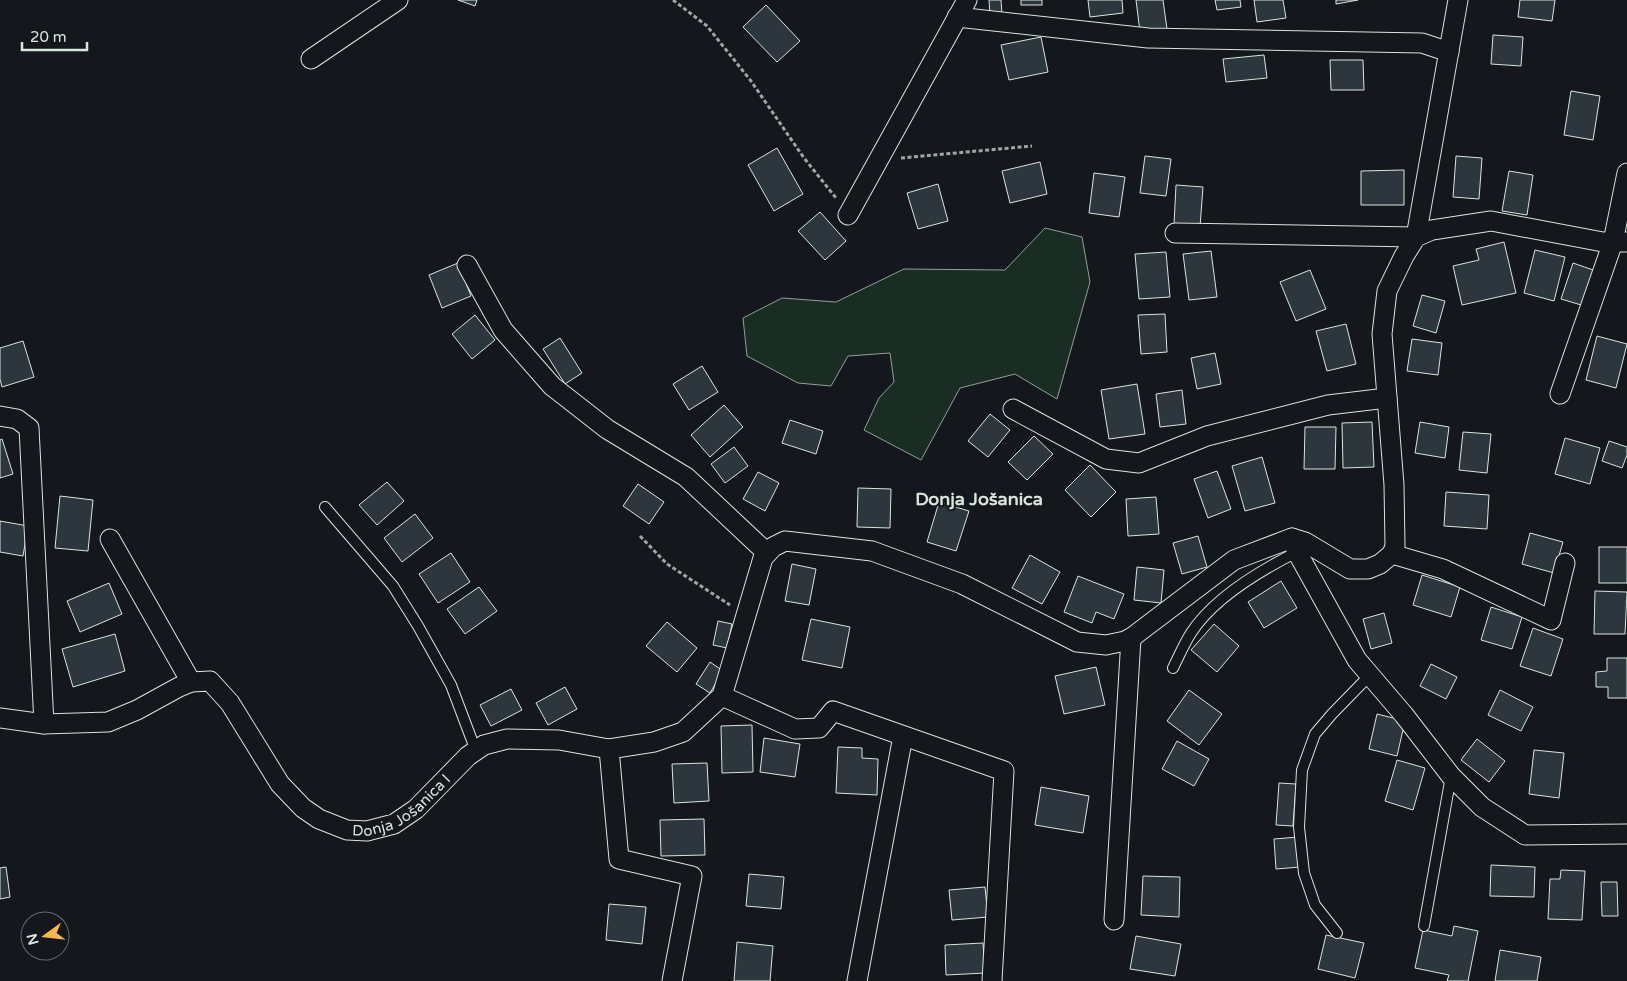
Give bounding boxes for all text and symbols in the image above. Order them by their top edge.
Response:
scale bar [22,20,88,52]
text: 20 m [30,28,67,46]
district label: Donja Jošanica [915,488,1043,510]
street label: Donja Jošanica I [352,770,454,841]
north arrow [20,911,70,961]
text: N [23,932,43,947]

